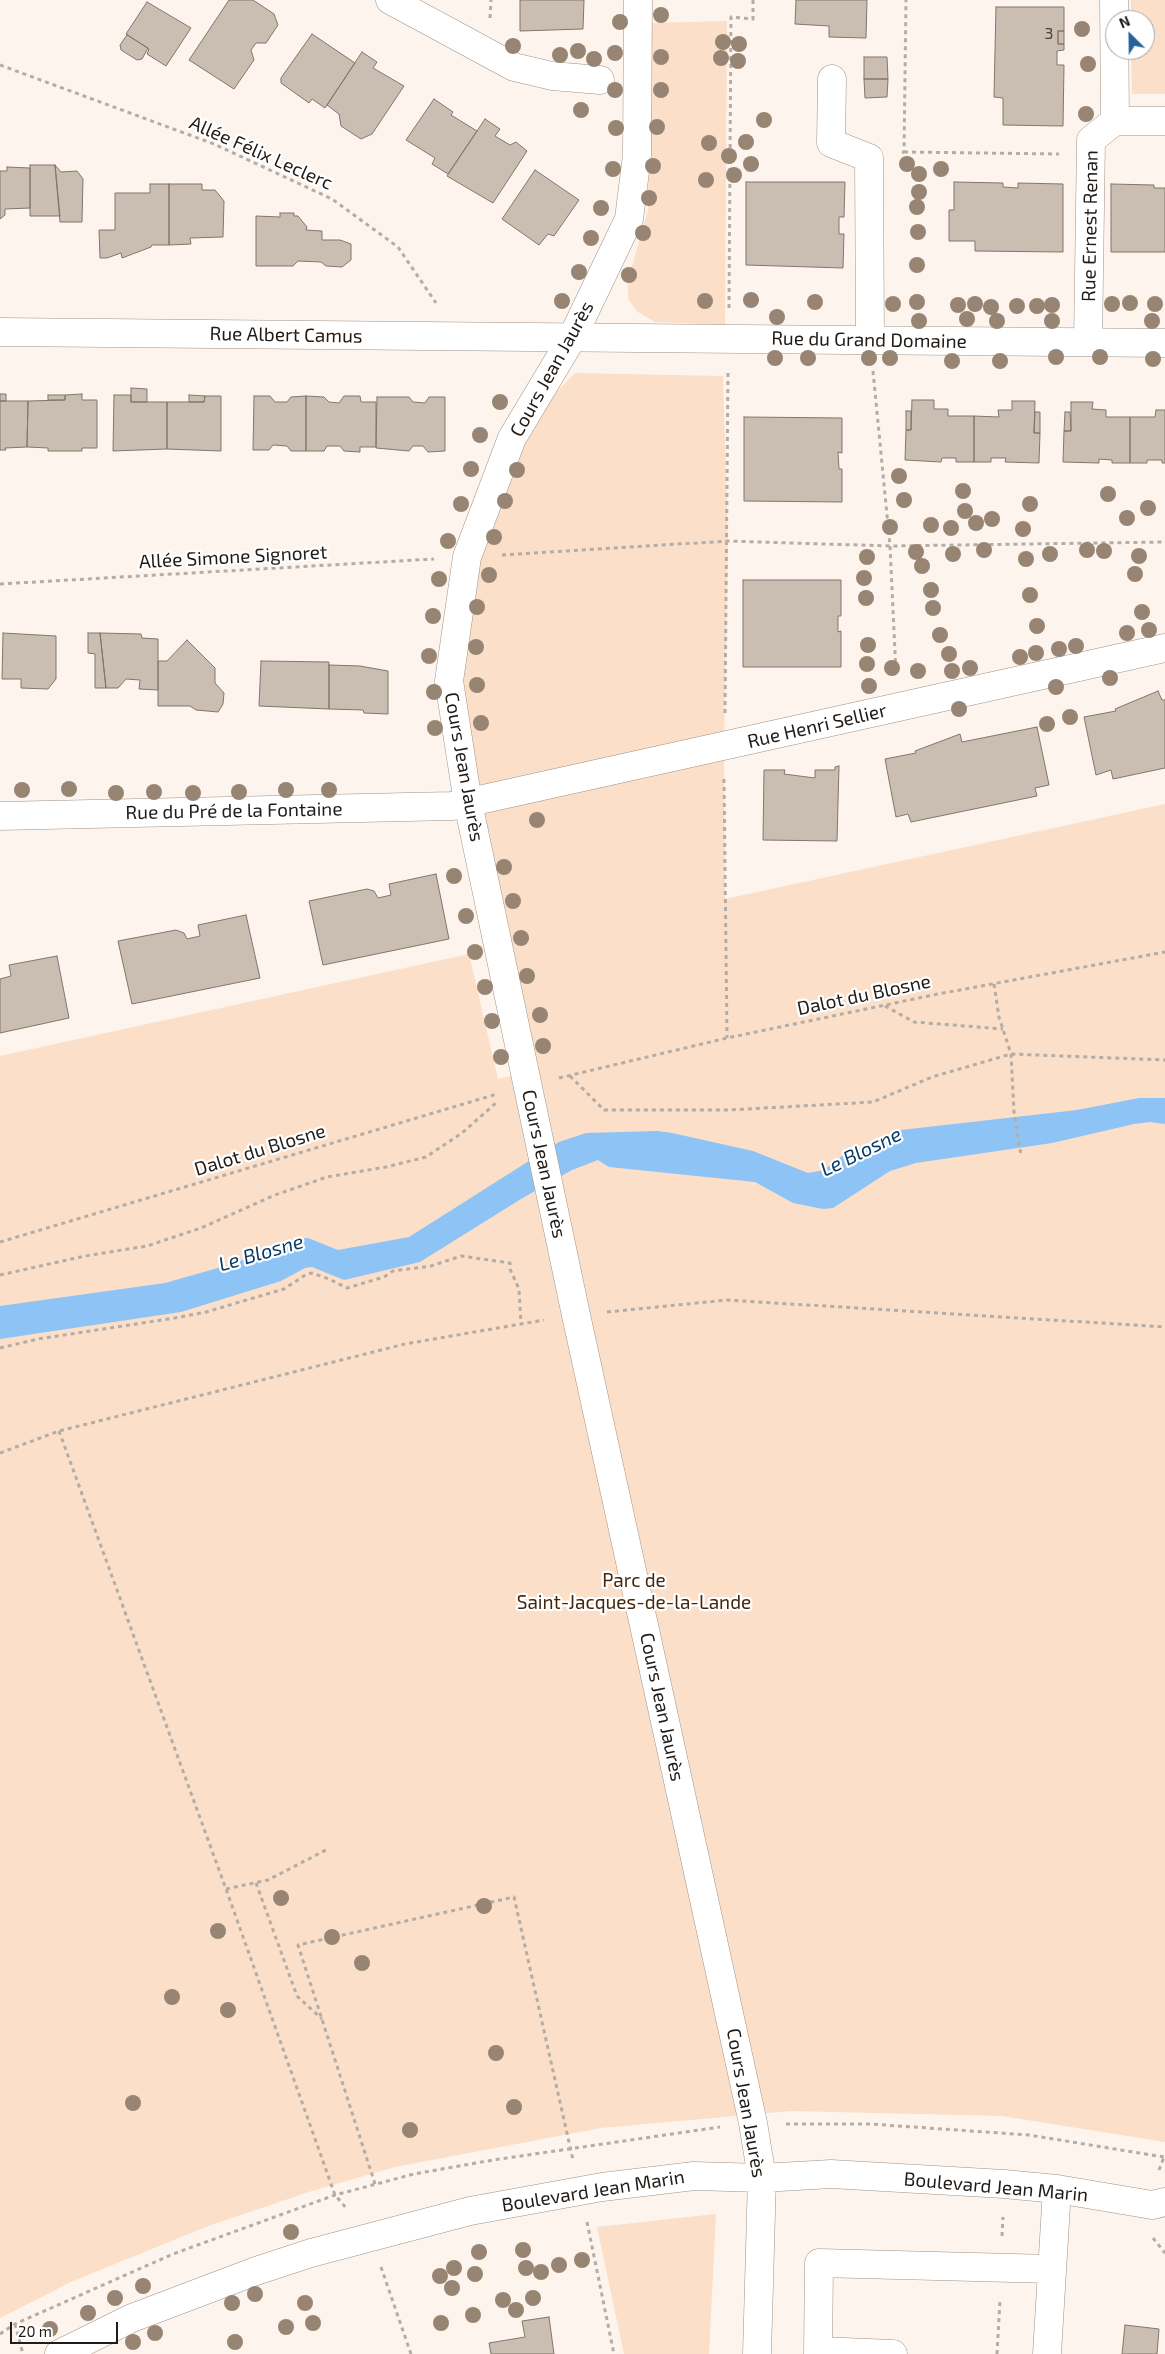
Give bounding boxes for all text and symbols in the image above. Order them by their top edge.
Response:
north arrow [1105,10,1155,60]
text: N [1116,12,1132,31]
house number: 3 [1045,24,1053,44]
street label: Allée Félix Leclerc [186,111,336,195]
street label: Rue Ernest Renan [1077,150,1103,302]
street label: Cours Jean Jaurès [505,297,599,441]
street label: Rue Albert Camus [209,322,363,348]
street label: Rue du Grand Domaine [771,327,967,353]
street label: Allée Simone Signoret [138,541,328,573]
street label: Cours Jean Jaurès [440,691,488,843]
street label: Rue Henri Sellier [745,699,889,753]
street label: Rue du Pré de la Fontaine [125,798,343,824]
street label: Dalot du Blosne [795,970,933,1020]
street label: Cours Jean Jaurès [517,1088,571,1240]
street label: Dalot du Blosne [192,1119,328,1181]
water label: Le Blosne [817,1122,905,1182]
water label: Le Blosne [216,1229,306,1277]
park label: Parc de Saint-Jacques-de-la-Lande [517,1570,751,1614]
street label: Cours Jean Jaurès [635,1631,689,1783]
street label: Cours Jean Jaurès [722,2027,770,2179]
street label: Boulevard Jean Marin [500,2165,686,2217]
street label: Boulevard Jean Marin [903,2168,1089,2206]
scale bar [12,2312,120,2344]
text: 20 m [18,2322,52,2340]

